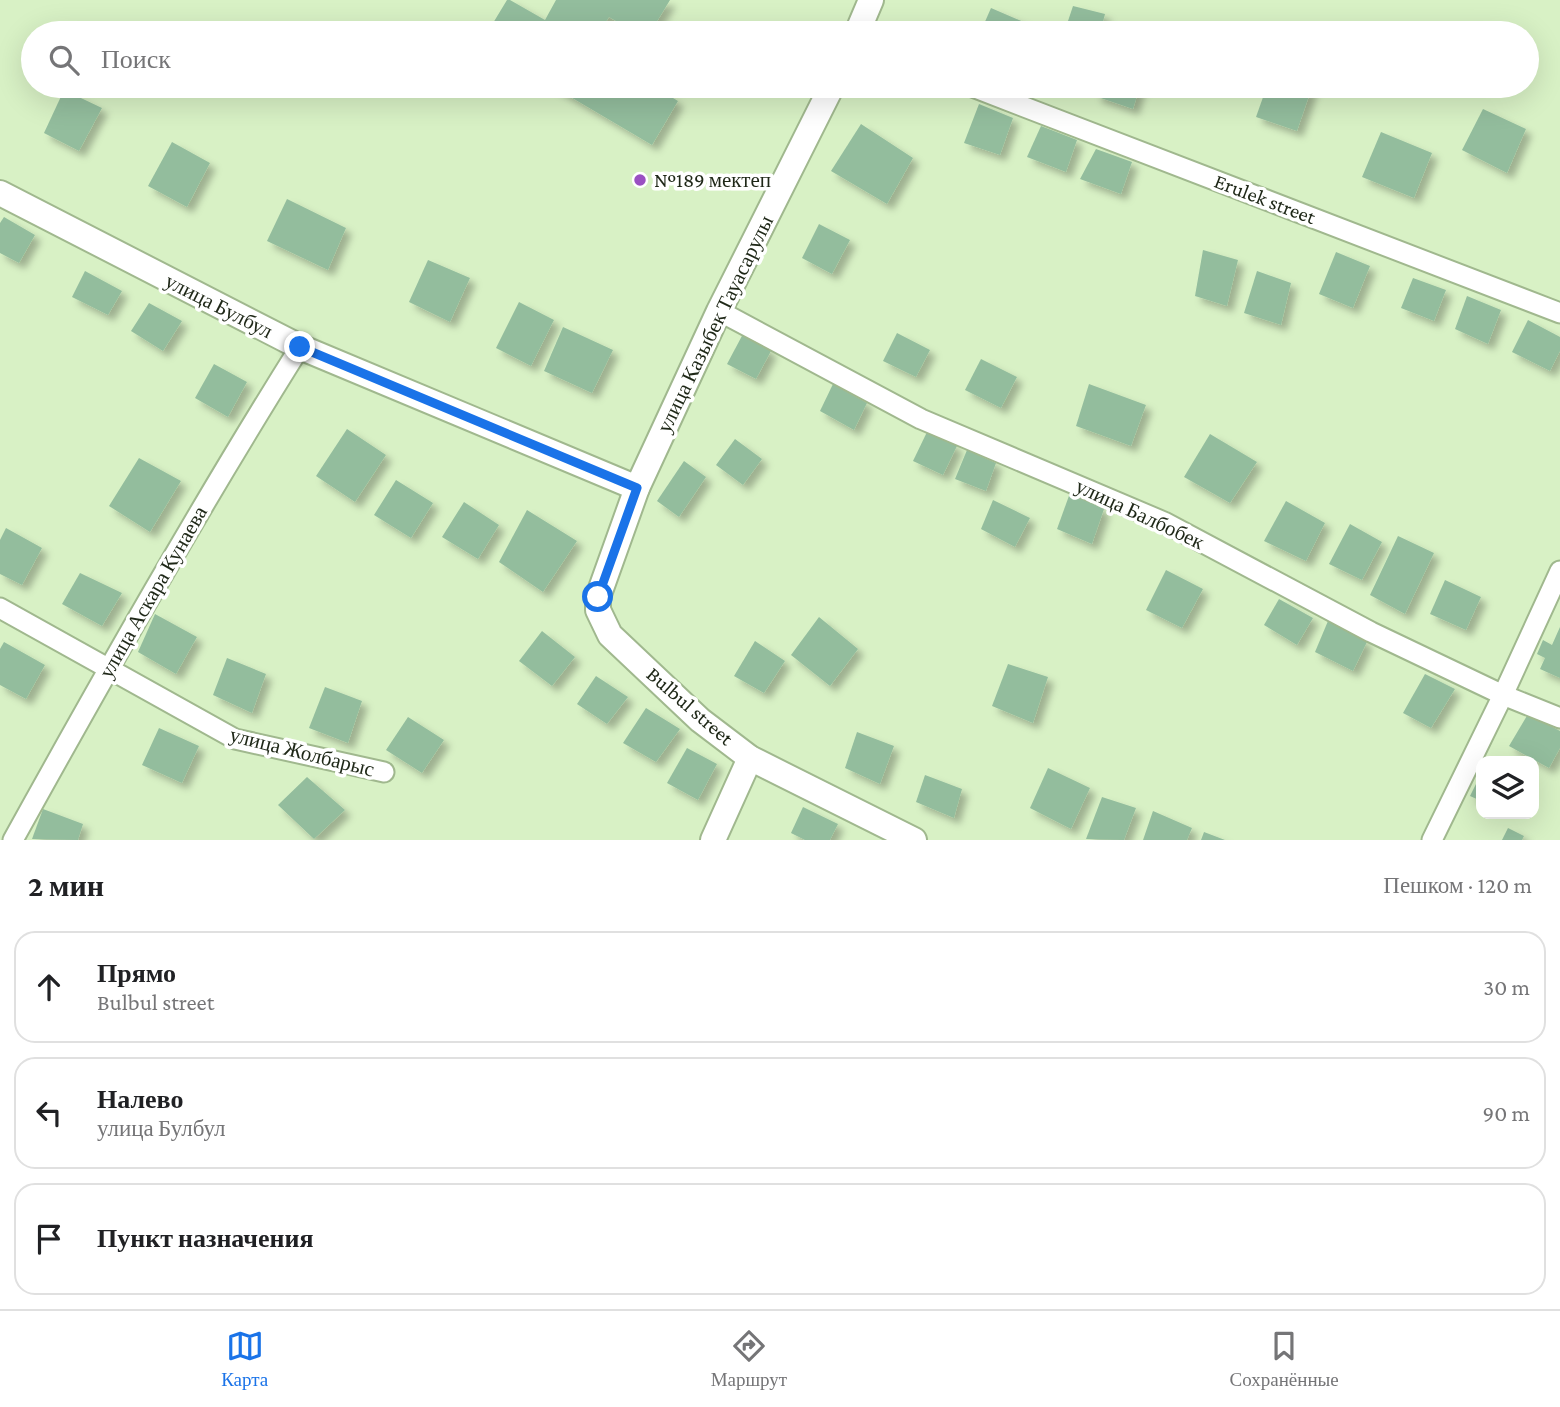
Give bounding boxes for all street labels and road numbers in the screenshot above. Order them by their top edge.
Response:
street label: Erulek street [1211,169,1320,230]
street label: улица Казыбек Тауасарулы [652,212,778,436]
street label: улица Булбул [161,269,277,343]
street label: улица Балбобек [1072,474,1209,555]
street label: улица Аскара Кунаева [94,501,212,682]
street label: Bulbul street [642,662,739,751]
street label: улица Жолбарыс [227,722,377,782]

